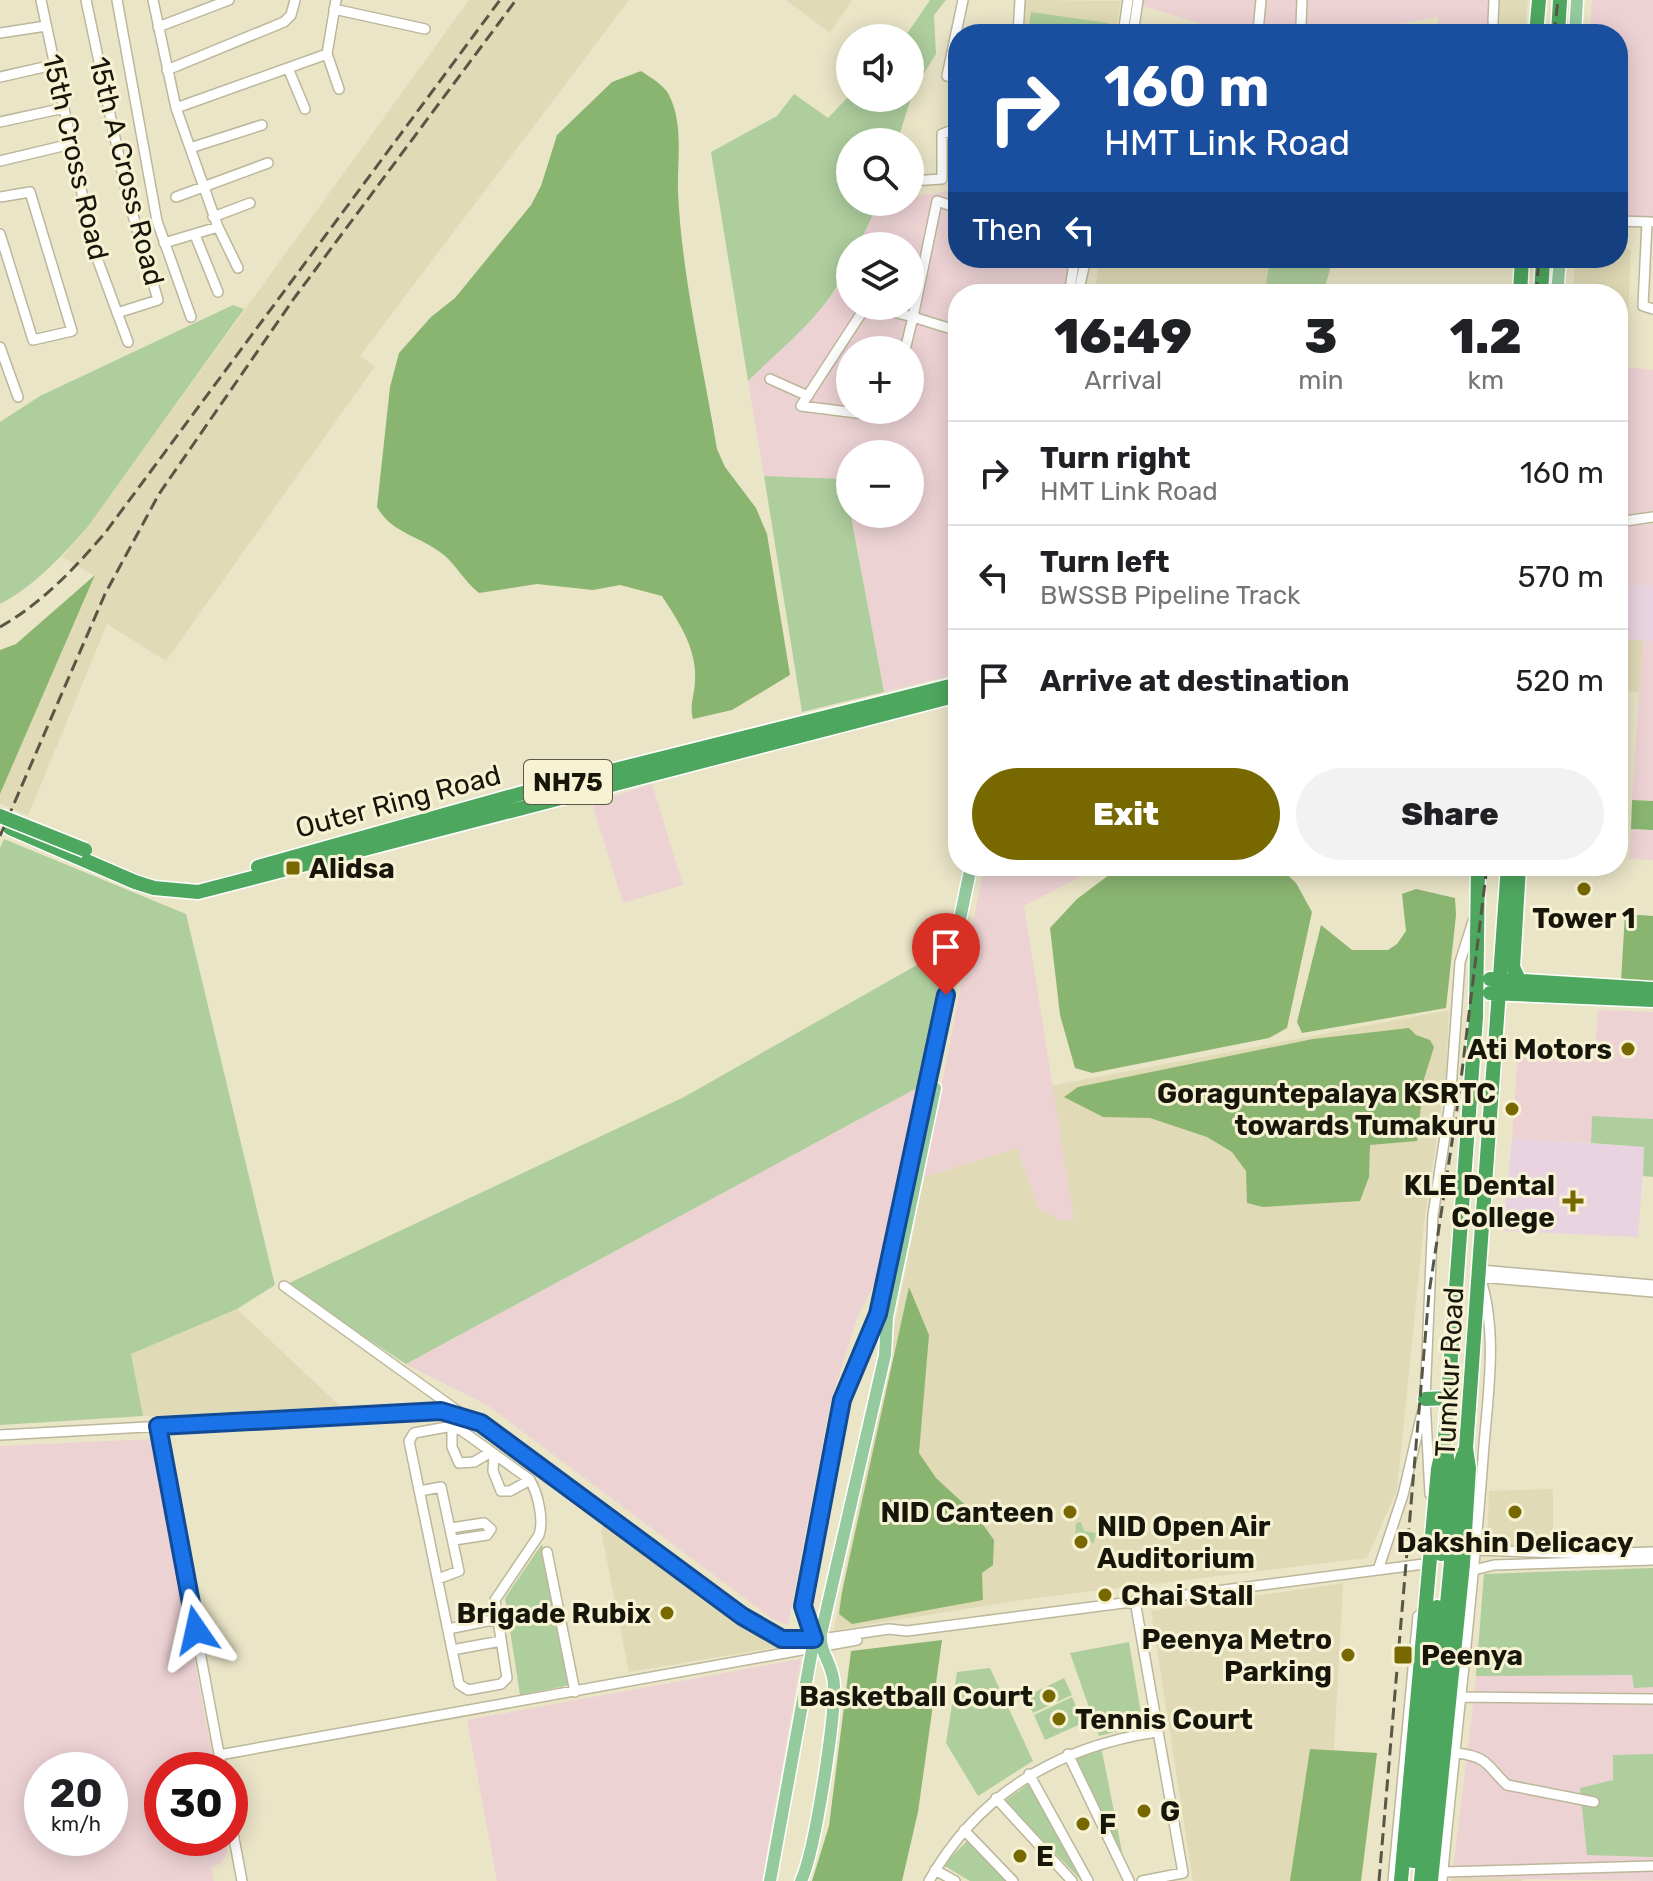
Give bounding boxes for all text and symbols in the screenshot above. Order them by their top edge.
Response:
map controls [836,24,924,528]
button: sound [836,24,924,112]
street label: 15th Cross Road [36,51,115,263]
street label: 15th A Cross Road [82,53,171,289]
text: 160 m [1104,54,1270,120]
icon: right [972,56,1076,160]
text: HMT Link Road [1104,121,1350,164]
button: search [836,128,924,216]
icon: left [1058,208,1102,252]
text: Then [972,212,1042,248]
button: layers [836,232,924,320]
text: 16:49 [1054,308,1192,365]
text: 3 [1305,308,1337,365]
text: 1.2 [1450,308,1522,365]
button: + [836,336,924,424]
text: Arrival [1084,365,1162,396]
text: min [1298,365,1344,396]
text: km [1467,365,1504,396]
button: − [836,440,924,528]
text: Turn right [1040,440,1191,476]
icon: right [972,451,1016,495]
text: 160 m [1520,455,1604,491]
text: HMT Link Road [1040,476,1218,507]
text: Turn left [1040,544,1170,580]
icon: left [972,555,1016,599]
text: 570 m [1518,559,1604,595]
text: BWSSB Pipeline Track [1040,580,1300,611]
icon: arrive [972,659,1016,703]
text: Arrive at destination [1040,663,1350,699]
text: 520 m [1516,663,1604,699]
street label: Outer Ring Road [292,758,504,845]
road number: NH75 [524,760,612,804]
button: Exit [972,768,1280,860]
button: Share [1296,768,1604,860]
place label: Alidsa [309,852,395,885]
marker: Alidsa [284,859,302,877]
marker: Tower 1 [1575,880,1593,898]
place label: Tower 1 [1532,902,1636,935]
pin [912,913,980,995]
icon: arrive [924,925,968,969]
place label: Ati Motors [1467,1033,1612,1066]
marker: Ati Motors [1619,1040,1637,1058]
place label: Goraguntepalaya KSRTC towards Tumakuru [1157,1077,1496,1142]
marker: Goraguntepalaya KSRTC towards Tumakuru [1503,1100,1521,1118]
place label: KLE Dental College [1404,1169,1555,1234]
marker: KLE Dental College [1562,1190,1584,1212]
street label: Tumkur Road [1429,1286,1470,1458]
place label: NID Canteen [880,1496,1054,1529]
marker: NID Canteen [1061,1503,1079,1521]
marker: Dakshin Delicacy [1506,1503,1524,1521]
place label: NID Open Air Auditorium [1097,1510,1271,1575]
place label: Dakshin Delicacy [1397,1526,1634,1559]
marker: NID Open Air Auditorium [1072,1533,1090,1551]
place label: Chai Stall [1121,1579,1254,1612]
marker: Chai Stall [1096,1586,1114,1604]
position arrow [154,1588,238,1672]
place label: Brigade Rubix [457,1597,652,1630]
marker: Brigade Rubix [658,1604,676,1622]
place label: Peenya Metro Parking [1141,1623,1332,1688]
place label: Peenya [1421,1639,1523,1672]
marker: Peenya [1392,1644,1414,1666]
marker: Peenya Metro Parking [1339,1646,1357,1664]
place label: Basketball Court [799,1680,1033,1713]
marker: Basketball Court [1040,1687,1058,1705]
place label: Tennis Court [1075,1703,1253,1736]
marker: Tennis Court [1050,1710,1068,1728]
speed limit sign: 30 [144,1752,248,1856]
text: 20 [49,1770,103,1817]
place label: G [1160,1795,1180,1828]
marker: G [1135,1802,1153,1820]
place label: F [1099,1808,1116,1841]
text: km/h [51,1812,101,1836]
marker: F [1074,1815,1092,1833]
place label: E [1036,1840,1054,1873]
marker: E [1011,1847,1029,1865]

